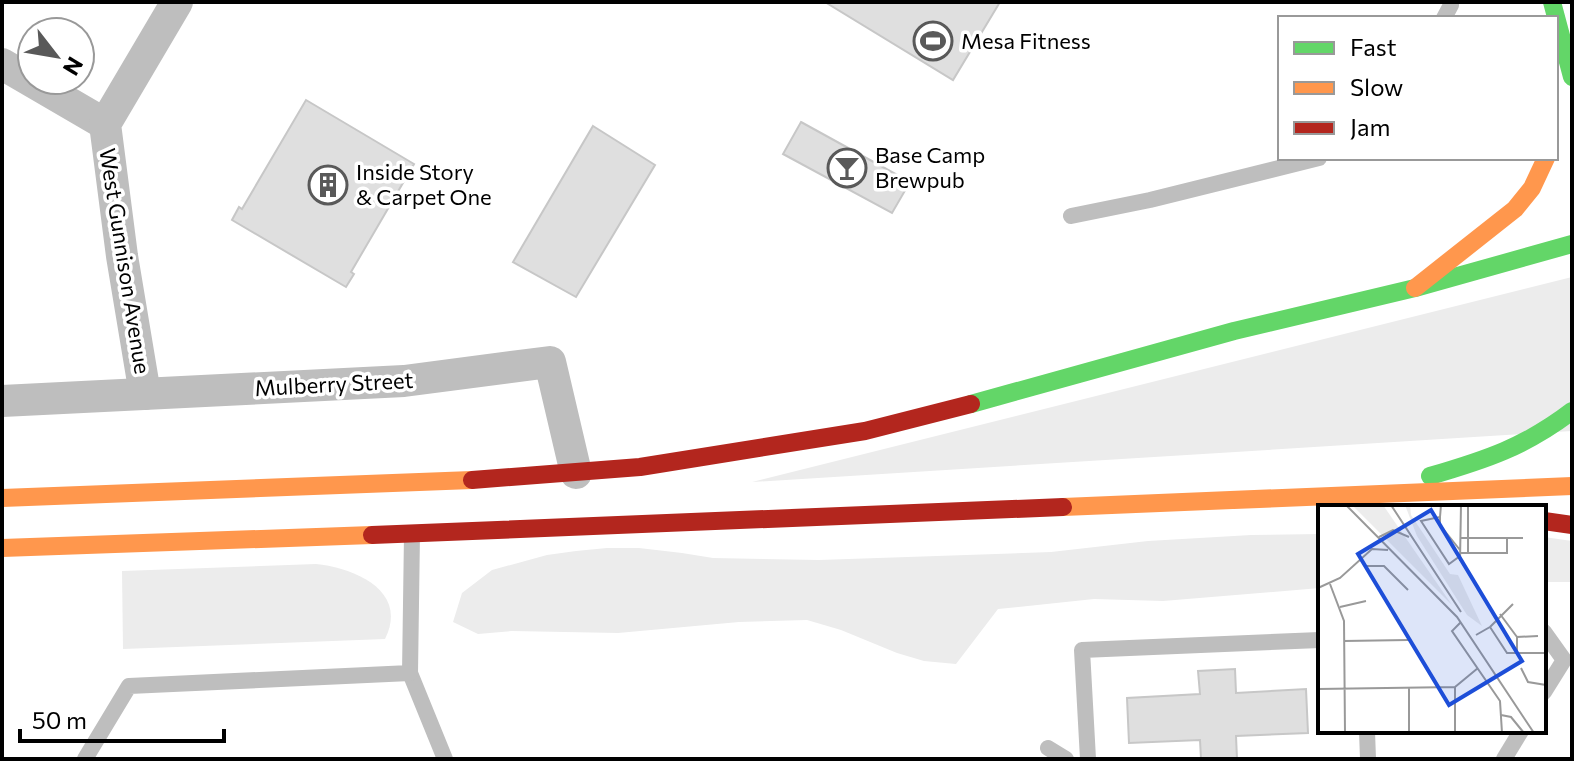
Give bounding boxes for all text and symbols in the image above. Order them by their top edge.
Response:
north arrow [16,16,96,96]
legend [1278,16,1558,160]
sports icon: Mesa Fitness [912,20,954,62]
place label: Mesa Fitness [961,27,1091,54]
text: Fast [1350,32,1397,61]
text: N [58,53,89,81]
text: Slow [1350,72,1403,101]
text: Jam [1350,112,1390,141]
place label: Base Camp Brewpub [875,141,985,193]
street label: West Gunnison Avenue [94,146,157,376]
bar icon: Base Camp Brewpub [826,147,868,189]
place label: Inside Story & Carpet One [356,158,492,210]
building icon: Inside Story & Carpet One [307,164,349,206]
street label: Mulberry Street [254,366,414,401]
inset map [1318,505,1546,733]
scale bar [20,693,224,743]
text: 50 m [32,705,87,734]

